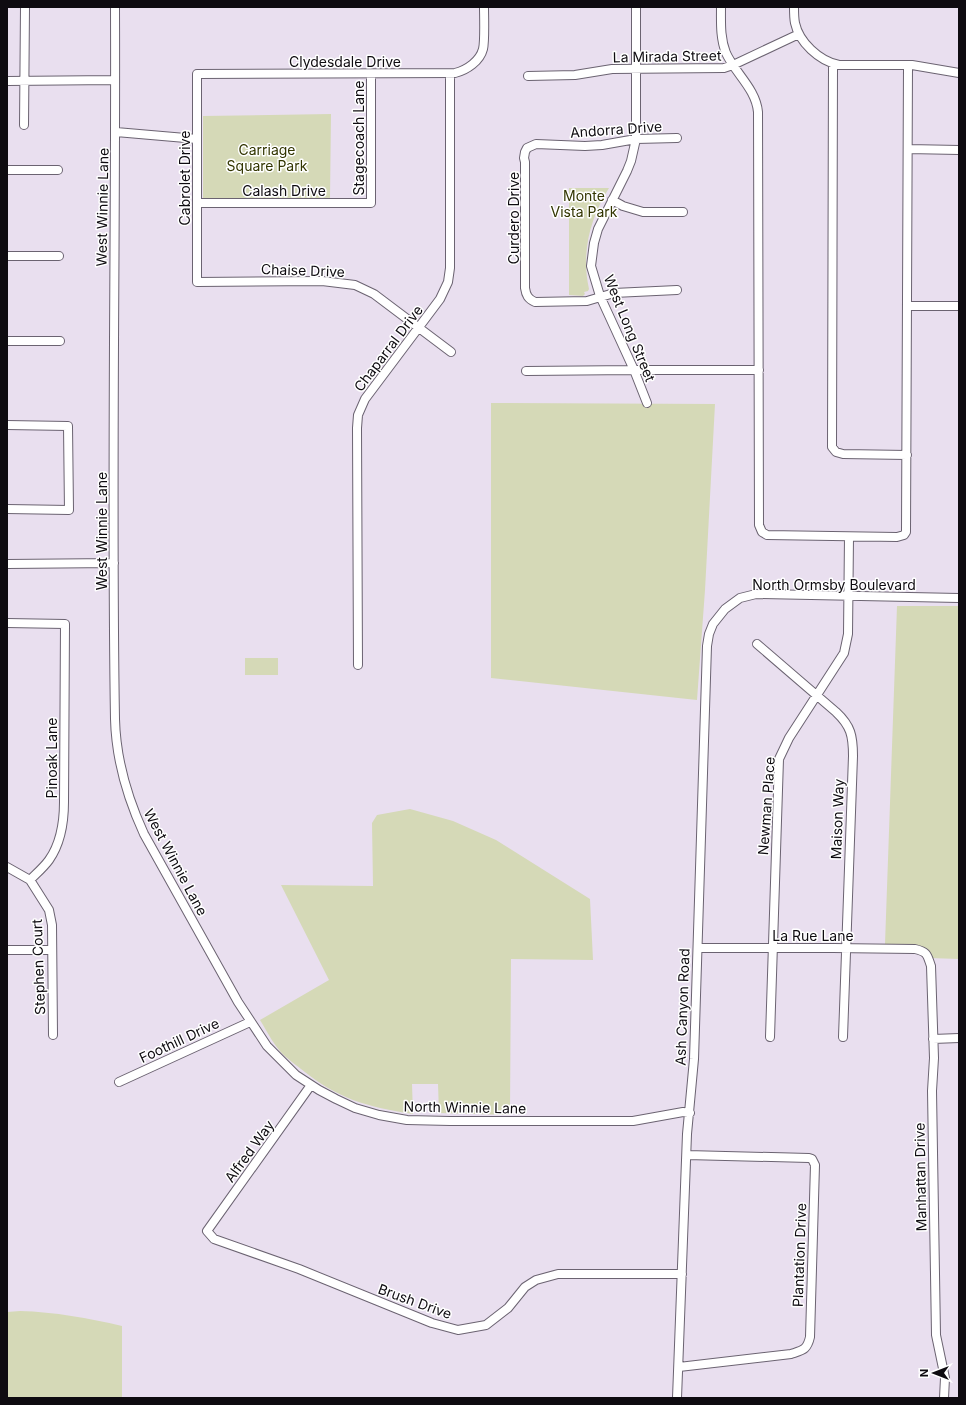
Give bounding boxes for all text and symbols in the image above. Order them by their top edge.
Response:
street label: La Mirada Street [612,47,722,65]
street label: Clydesdale Drive [289,53,401,70]
street label: Stagecoach Lane [350,80,367,196]
street label: Andorra Drive [569,117,663,141]
street label: Cabrolet Drive [176,131,193,225]
park label: Carriage Square Park [227,141,308,174]
street label: West Winnie Lane [92,148,112,266]
street label: Curdero Drive [505,172,522,264]
street label: Calash Drive [242,182,326,199]
park label: Monte Vista Park [551,187,618,220]
street label: Chaise Drive [261,260,345,280]
street label: West Long Street [601,272,659,384]
street label: Chaparral Drive [350,301,426,395]
street label: West Winnie Lane [93,472,110,590]
street label: North Ormsby Boulevard [752,576,916,593]
street label: Pinoak Lane [43,718,60,798]
street label: Newman Place [754,756,778,856]
street label: Maison Way [827,778,847,860]
street label: West Winnie Lane [141,806,211,918]
street label: Stephen Court [28,918,48,1015]
street label: La Rue Lane [772,927,854,944]
street label: Ash Canyon Road [671,948,693,1066]
street label: Foothill Drive [136,1014,222,1066]
street label: North Winnie Lane [404,1097,526,1117]
street label: Alfred Way [221,1117,277,1185]
street label: Manhattan Drive [911,1123,929,1231]
street label: Plantation Drive [789,1203,809,1307]
street label: Brush Drive [376,1280,454,1322]
north arrow [914,1353,954,1393]
text: N [917,1369,931,1377]

